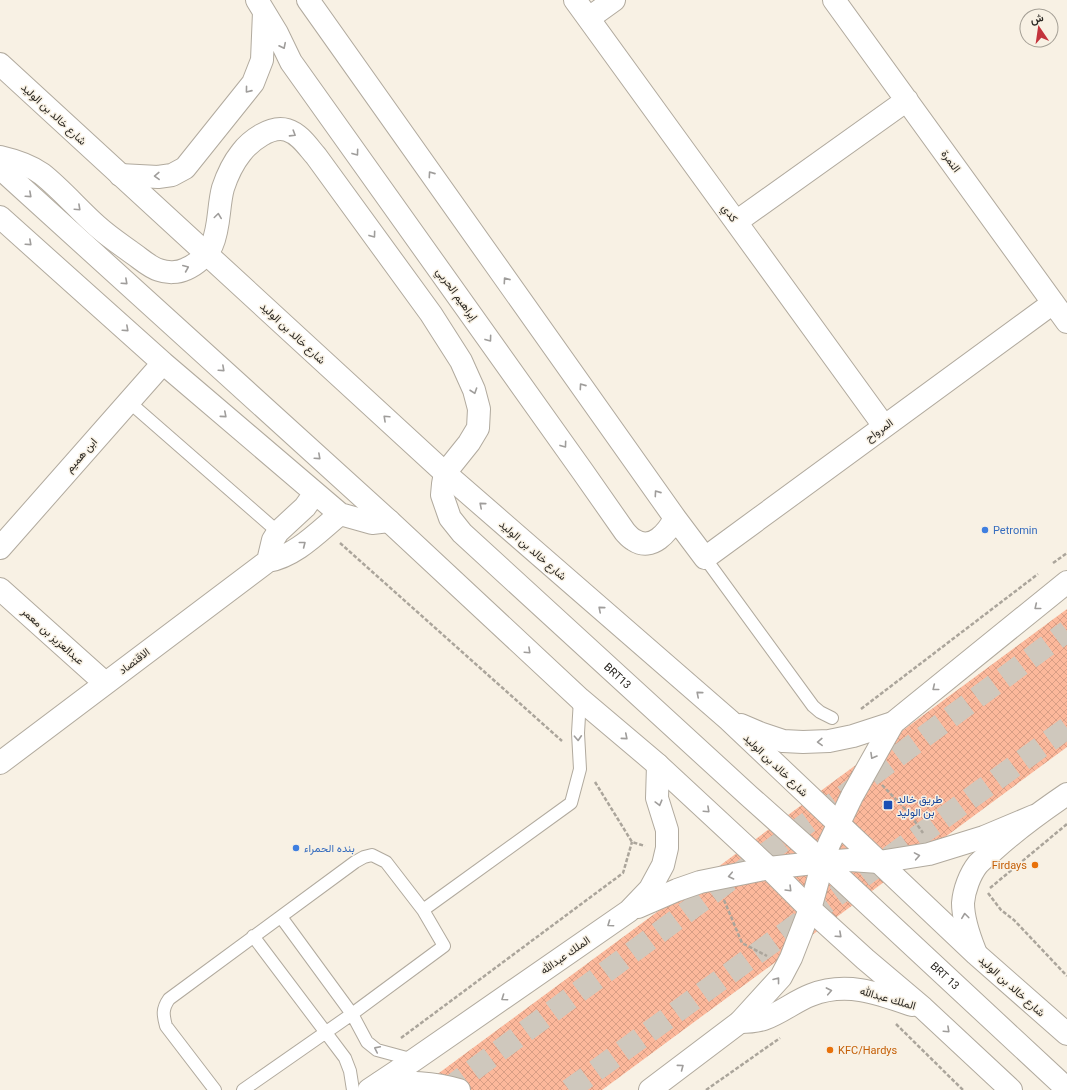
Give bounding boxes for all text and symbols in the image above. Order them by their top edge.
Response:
north arrow [1019,8,1059,48]
text: ش [1029,11,1045,27]
one-way arrow [278,42,286,49]
street label: شارع خالد بن الوليد [18,81,89,149]
one-way arrow [245,85,252,92]
one-way arrow [289,129,296,136]
street label: النمرة [938,148,963,175]
one-way arrow [351,149,358,156]
one-way arrow [154,172,160,181]
one-way arrow [429,172,436,179]
one-way arrow [24,190,32,197]
street label: كدي [716,202,740,226]
one-way arrow [73,203,81,211]
one-way arrow [213,213,222,220]
one-way arrow [368,231,376,238]
one-way arrow [24,238,32,246]
one-way arrow [181,265,189,273]
street label: إبراهيم الحربي [431,265,480,325]
one-way arrow [120,277,128,285]
one-way arrow [504,278,511,285]
street label: شارع خالد بن الوليد [257,300,328,368]
one-way arrow [121,325,129,332]
one-way arrow [484,335,492,342]
one-way arrow [217,365,224,372]
one-way arrow [580,384,587,391]
one-way arrow [469,387,478,394]
one-way arrow [219,410,227,417]
one-way arrow [383,415,391,423]
street label: المرواح [863,416,896,446]
street label: ابن هميم [63,435,101,476]
one-way arrow [559,440,566,447]
one-way arrow [313,452,321,459]
one-way arrow [655,490,662,497]
one-way arrow [480,503,487,510]
street label: شارع خالد بن الوليد [496,518,569,584]
place label: Petromin [993,524,1038,537]
marker: Petromin [980,525,990,535]
one-way arrow [298,542,305,549]
one-way arrow [1034,602,1041,609]
street label: عبدالعزيز بن معمر [18,604,87,668]
one-way arrow [599,606,606,613]
street label: الاقتصاد [116,646,152,677]
one-way arrow [523,646,531,654]
street label: BRT13 [601,660,634,692]
one-way arrow [933,684,940,691]
one-way arrow [697,692,704,699]
street label: شارع خالد بن الوليد [740,731,811,800]
one-way arrow [621,733,628,740]
one-way arrow [574,735,582,741]
one-way arrow [817,737,823,746]
one-way arrow [871,752,878,759]
place label: طريق خالد بن الوليد [897,793,942,819]
marker: طريق خالد بن الوليد [882,799,894,811]
one-way arrow [654,800,663,807]
one-way arrow [702,805,710,813]
place label: بنده الحمراء [304,842,355,855]
marker: بنده الحمراء [291,843,301,853]
one-way arrow [914,852,920,861]
place label: Firdays [992,859,1027,872]
marker: Firdays [1030,860,1040,870]
one-way arrow [728,872,734,880]
one-way arrow [784,884,792,892]
one-way arrow [961,913,970,919]
one-way arrow [608,919,615,926]
one-way arrow [834,931,841,938]
street label: الملك عبدالله [538,934,593,977]
street label: شارع خالد بن الوليد [975,953,1048,1020]
street label: BRT 13 [928,959,962,993]
one-way arrow [773,978,780,985]
street label: الملك عبدالله [858,984,917,1013]
one-way arrow [825,987,832,996]
one-way arrow [501,993,508,1000]
one-way arrow [942,1025,950,1033]
place label: KFC/Hardys [838,1044,898,1057]
marker: KFC/Hardys [825,1045,835,1055]
one-way arrow [374,1046,381,1054]
one-way arrow [677,1064,684,1071]

